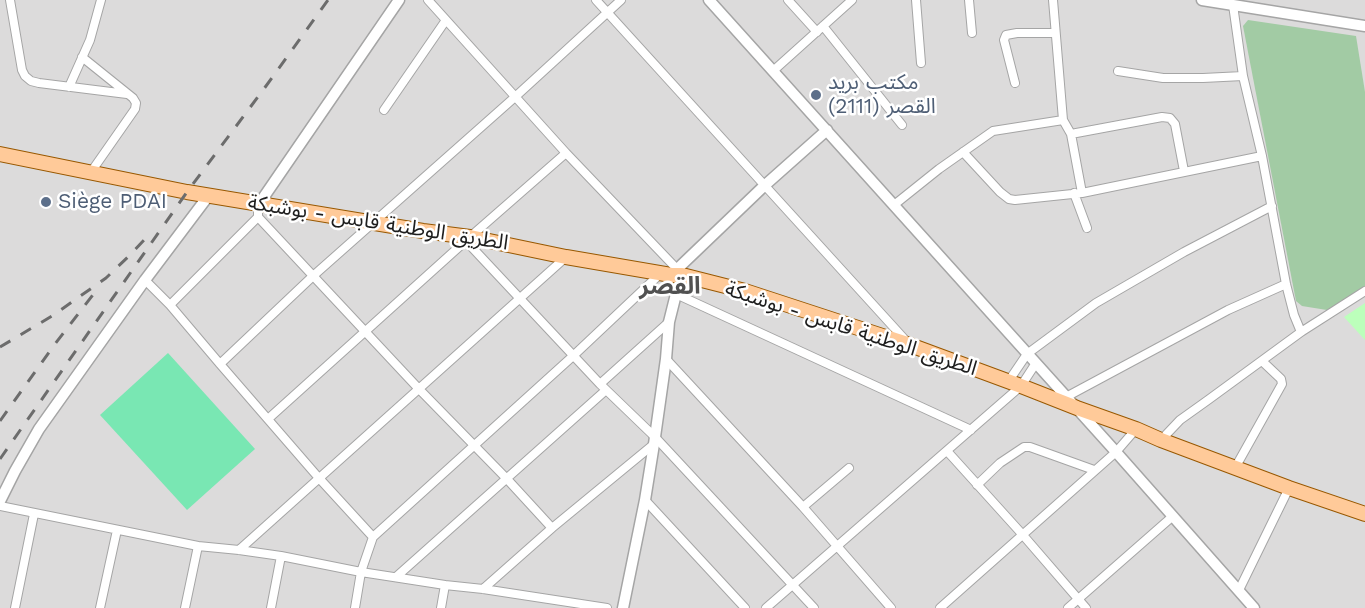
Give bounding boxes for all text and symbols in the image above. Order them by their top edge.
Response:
place label: مكتب بريد القصر (2111) [828,70,936,120]
marker: مكتب بريد القصر (2111) [809,88,823,102]
place label: Siège PDAI [58,189,167,215]
street label: الطريق الوطنية قابس - بوشبكة [246,190,510,256]
marker: Siège PDAI [39,195,53,209]
district label: القصر [639,273,701,301]
street label: الطريق الوطنية قابس - بوشبكة [722,276,980,382]

